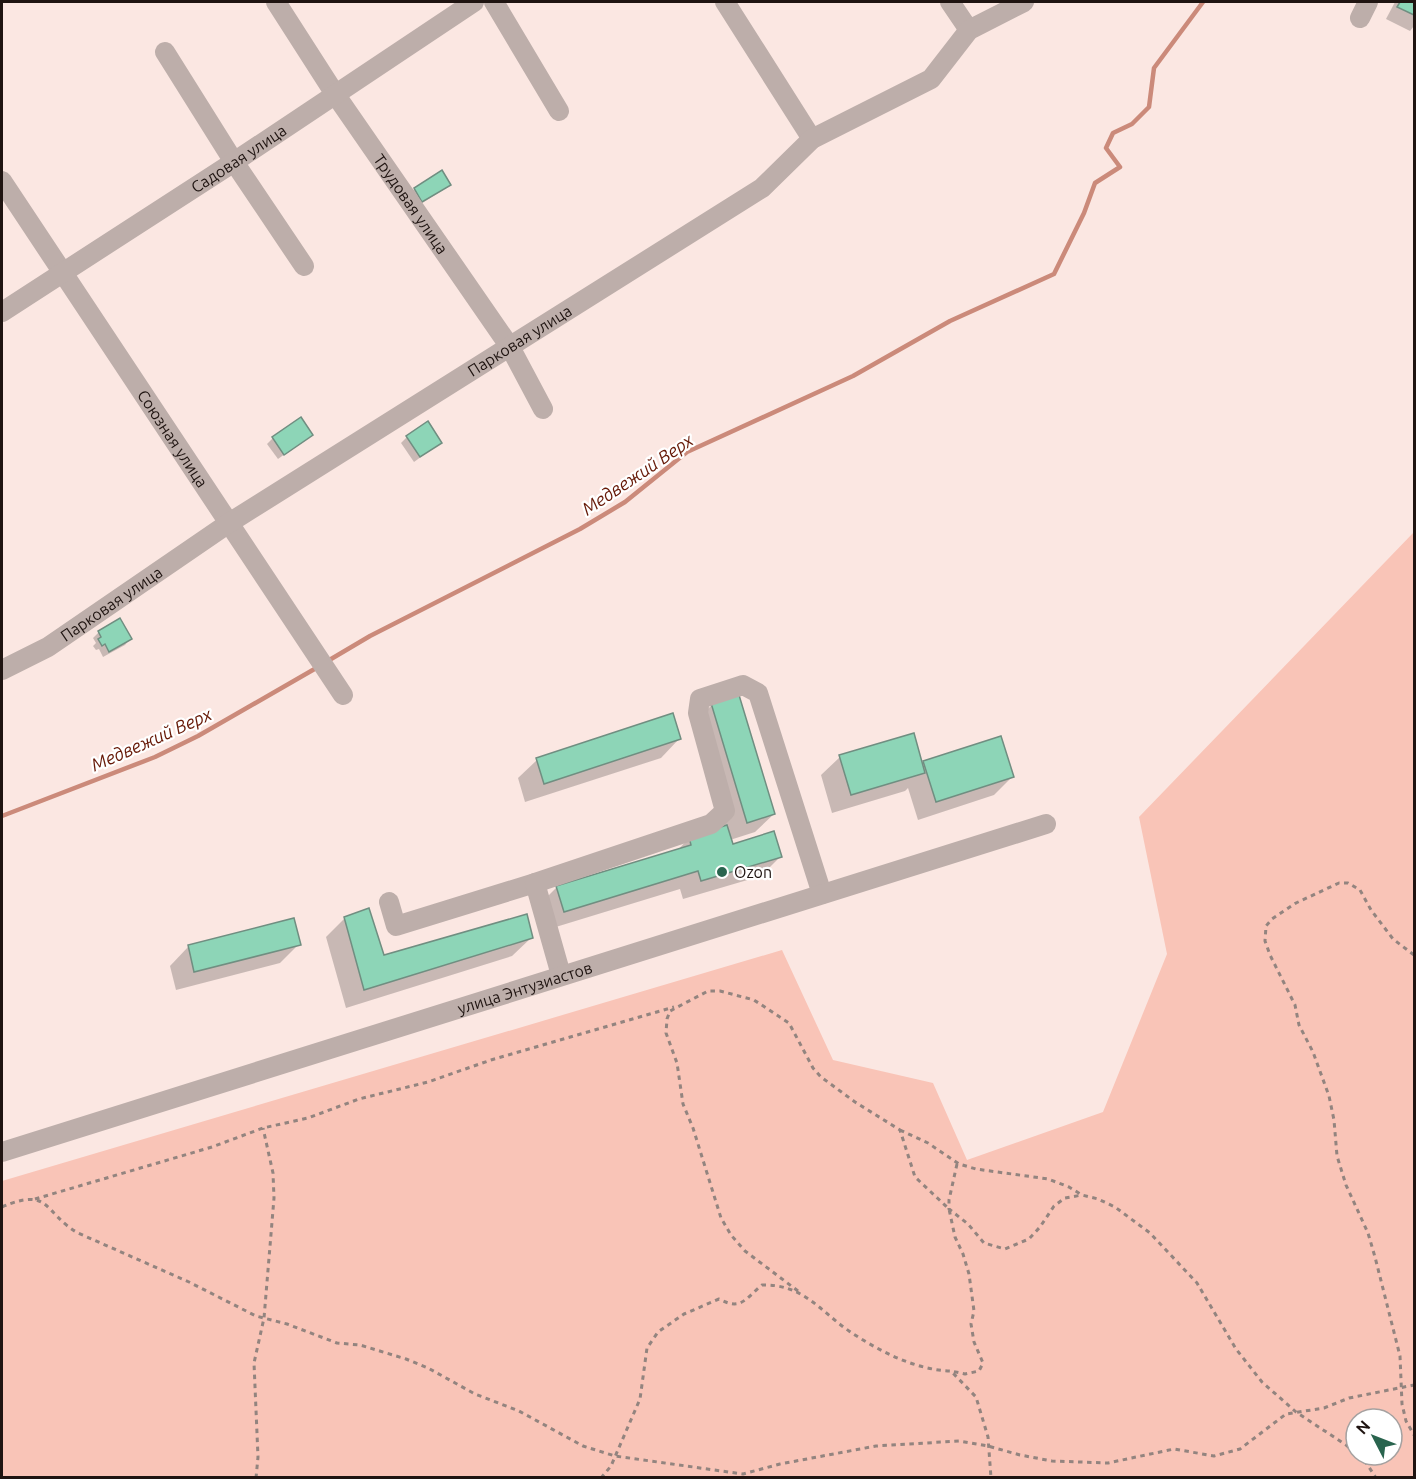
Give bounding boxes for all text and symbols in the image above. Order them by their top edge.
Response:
street label: Садовая улица [188,121,290,196]
street label: Трудовая улица [370,151,452,257]
street label: Парковая улица [464,301,575,380]
street label: Союзная улица [134,386,212,491]
water label: Медвежий Верх [578,429,697,519]
street label: Парковая улица [57,563,165,645]
water label: Медвежий Верх [88,703,215,775]
place label: Ozon [734,863,772,881]
marker: Ozon [715,865,729,879]
street label: улица Энтузиастов [455,958,594,1017]
north arrow [1344,1407,1404,1467]
text: N [1352,1417,1374,1437]

